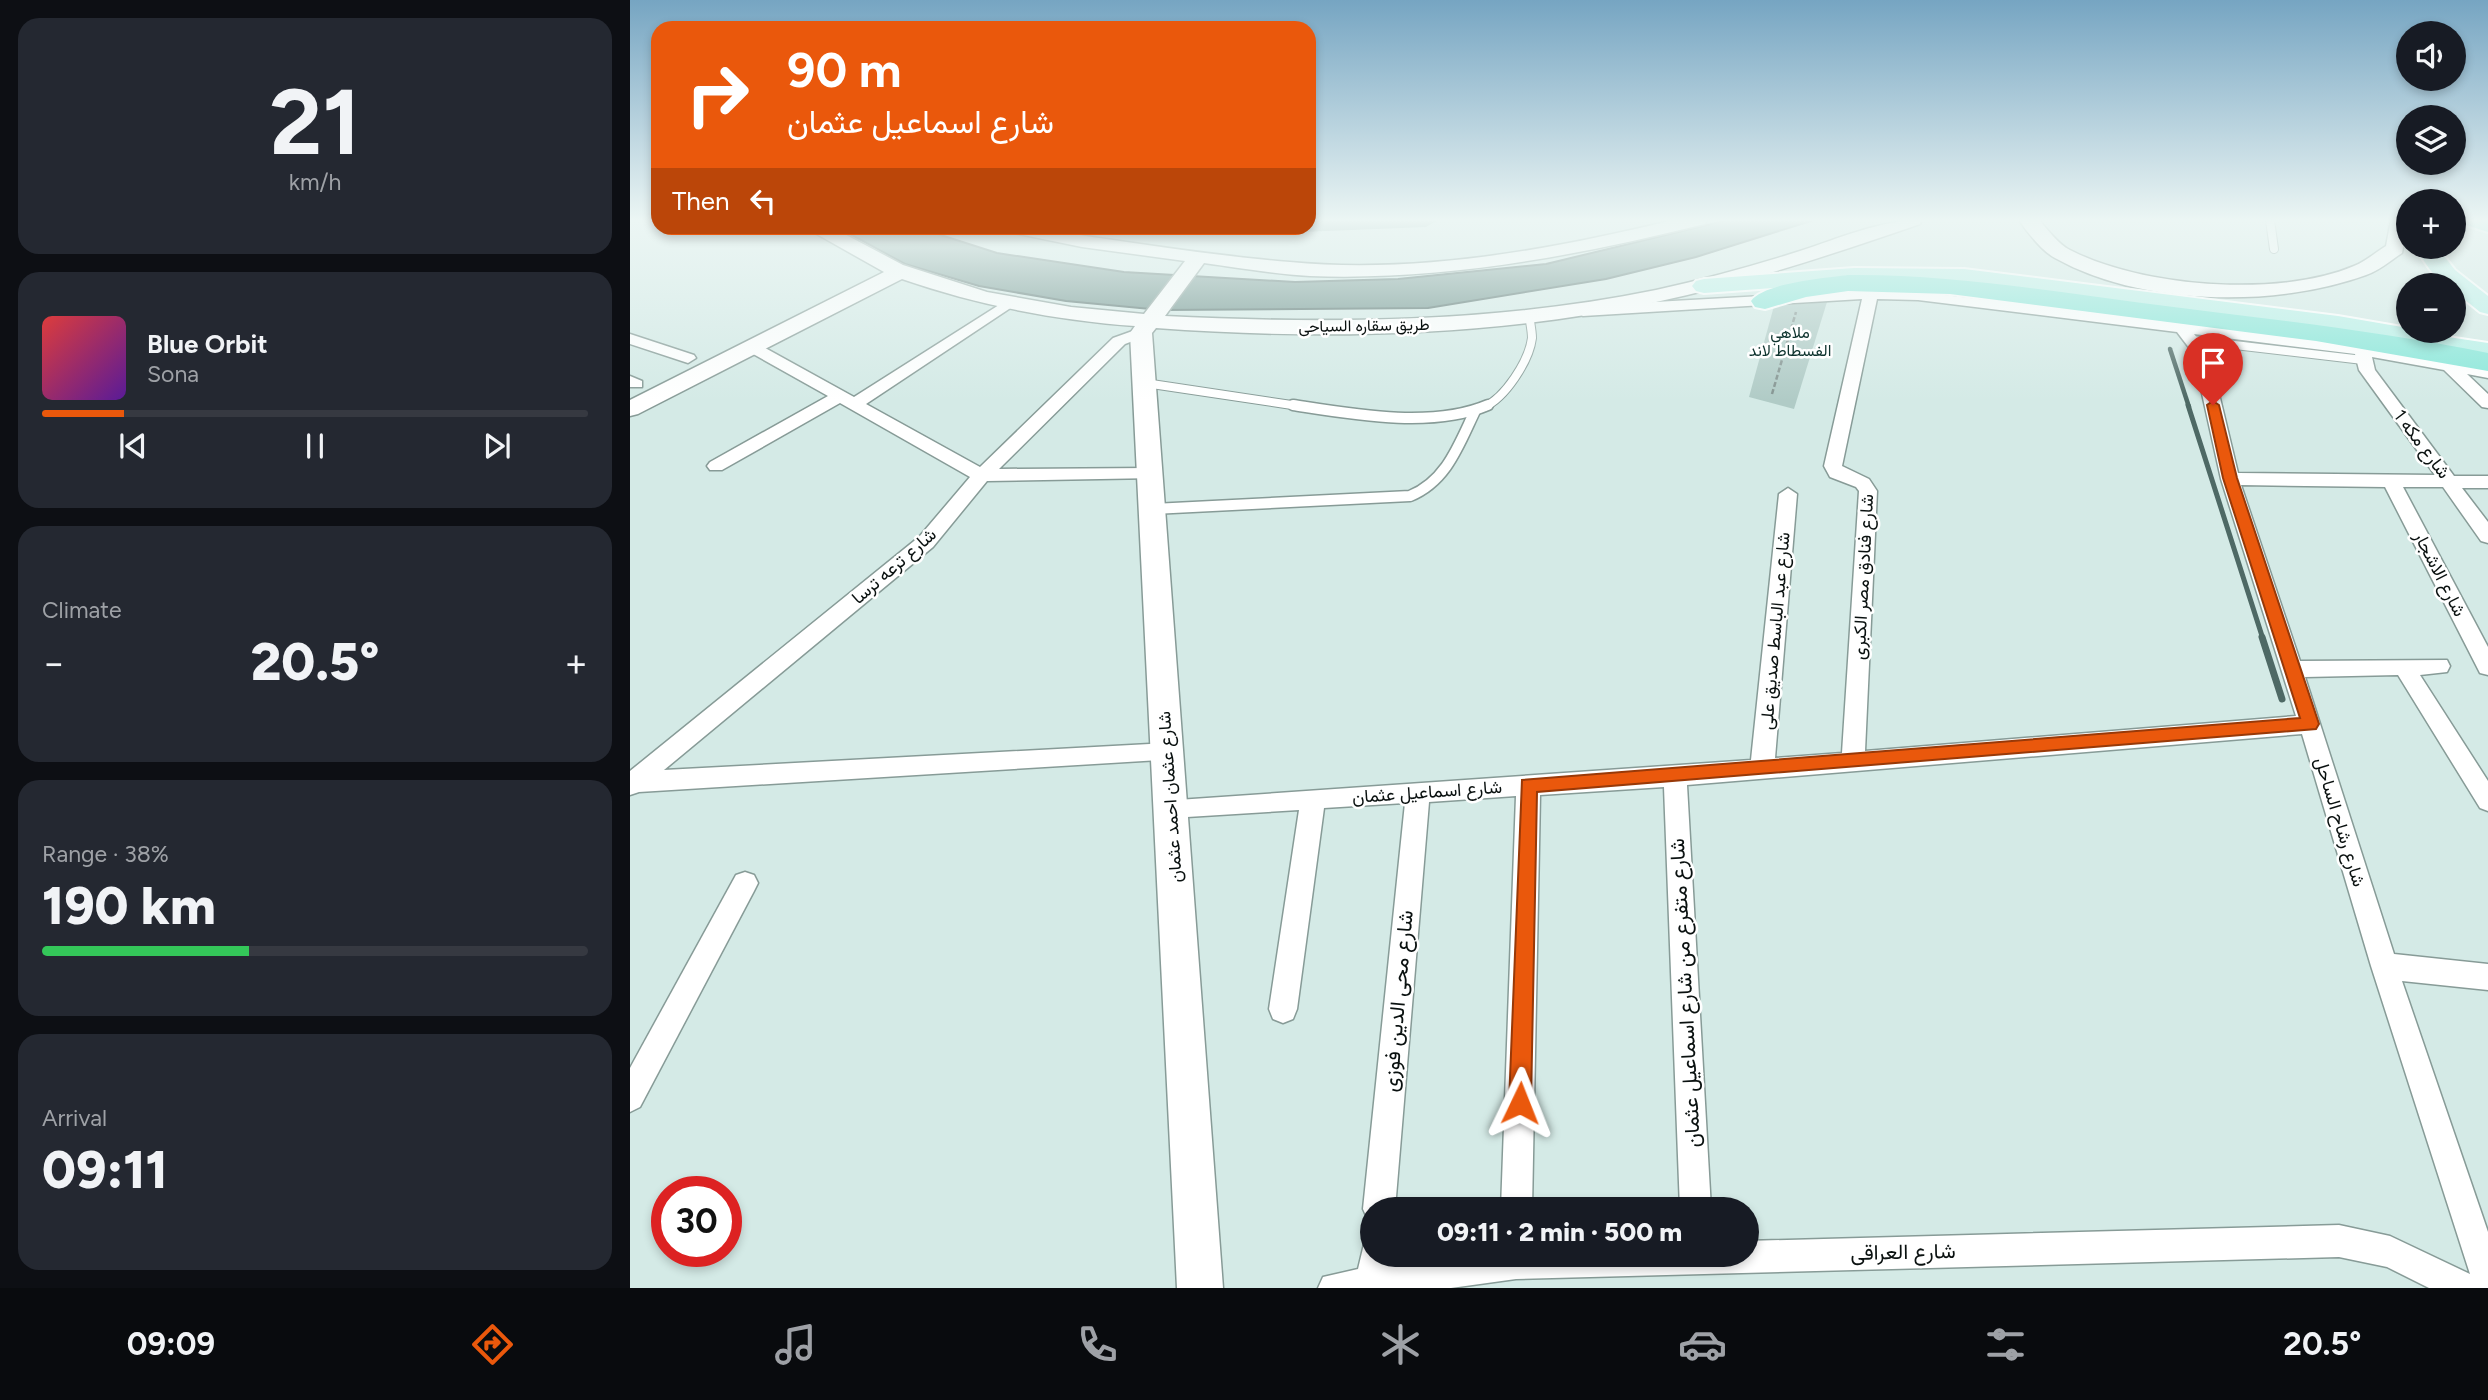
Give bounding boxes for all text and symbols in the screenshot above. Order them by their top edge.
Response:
map controls [2396,21,2466,343]
button: sound [2396,21,2466,91]
text: 90 m [787,40,902,99]
icon: right [672,49,763,140]
text: 21 [269,68,361,177]
text: شارع اسماعيل عثمان [787,103,1054,141]
button: layers [2396,105,2466,175]
text: km/h [289,168,341,196]
icon: left [744,182,782,220]
text: Then [672,185,730,217]
button: + [2396,189,2466,259]
button: − [2396,273,2466,343]
street label: طريق سقاره السياحى [1298,315,1430,337]
park label: ملاهي الفسطاط لاند [1749,323,1831,360]
text: Blue Orbit [147,328,268,360]
pin [2183,333,2243,405]
icon: arrive [2194,344,2232,382]
text: Sona [147,360,199,388]
street label: شارع مكه 1 [2388,405,2455,483]
icon: previous [114,427,152,465]
icon: pause [296,427,334,465]
icon: next [478,427,516,465]
street label: شارع فنادق مصر الكبرى [1848,493,1879,661]
street label: شارع ترعه ترسا [847,523,941,609]
street label: شارع الاشجار [2408,527,2471,621]
street label: شارع عبد الباسط صديق على [1755,531,1796,731]
text: Climate [42,596,121,624]
text: 20.5° [251,631,379,693]
text: − [42,640,66,686]
text: + [564,640,588,686]
street label: شارع عثمان احمد عثمان [1153,710,1188,883]
street label: شارع رشاح الساحل [2309,755,2370,890]
street label: شارع اسماعيل عثمان [1351,776,1503,809]
street label: شارع متفرع من شارع اسماعيل عثمان [1664,838,1707,1148]
text: Range · 38% [42,840,169,868]
text: 190 km [42,875,216,937]
street label: شارع محى الدين فوزى [1377,909,1420,1093]
position arrow [1483,1066,1557,1140]
text: Arrival [42,1104,107,1132]
text: 09:11 [42,1139,168,1201]
speed limit sign: 30 [651,1176,742,1267]
text: 09:11 · 2 min · 500 m [1437,1216,1682,1248]
street label: شارع العراقى [1850,1238,1956,1267]
icon: directions [468,1320,517,1369]
icon: music [771,1320,820,1369]
icon: phone [1073,1320,1122,1369]
icon: climate [1376,1320,1425,1369]
icon: car [1678,1320,1727,1369]
icon: filters [1981,1320,2030,1369]
text: 09:09 [127,1325,215,1363]
text: 20.5° [2283,1325,2361,1363]

